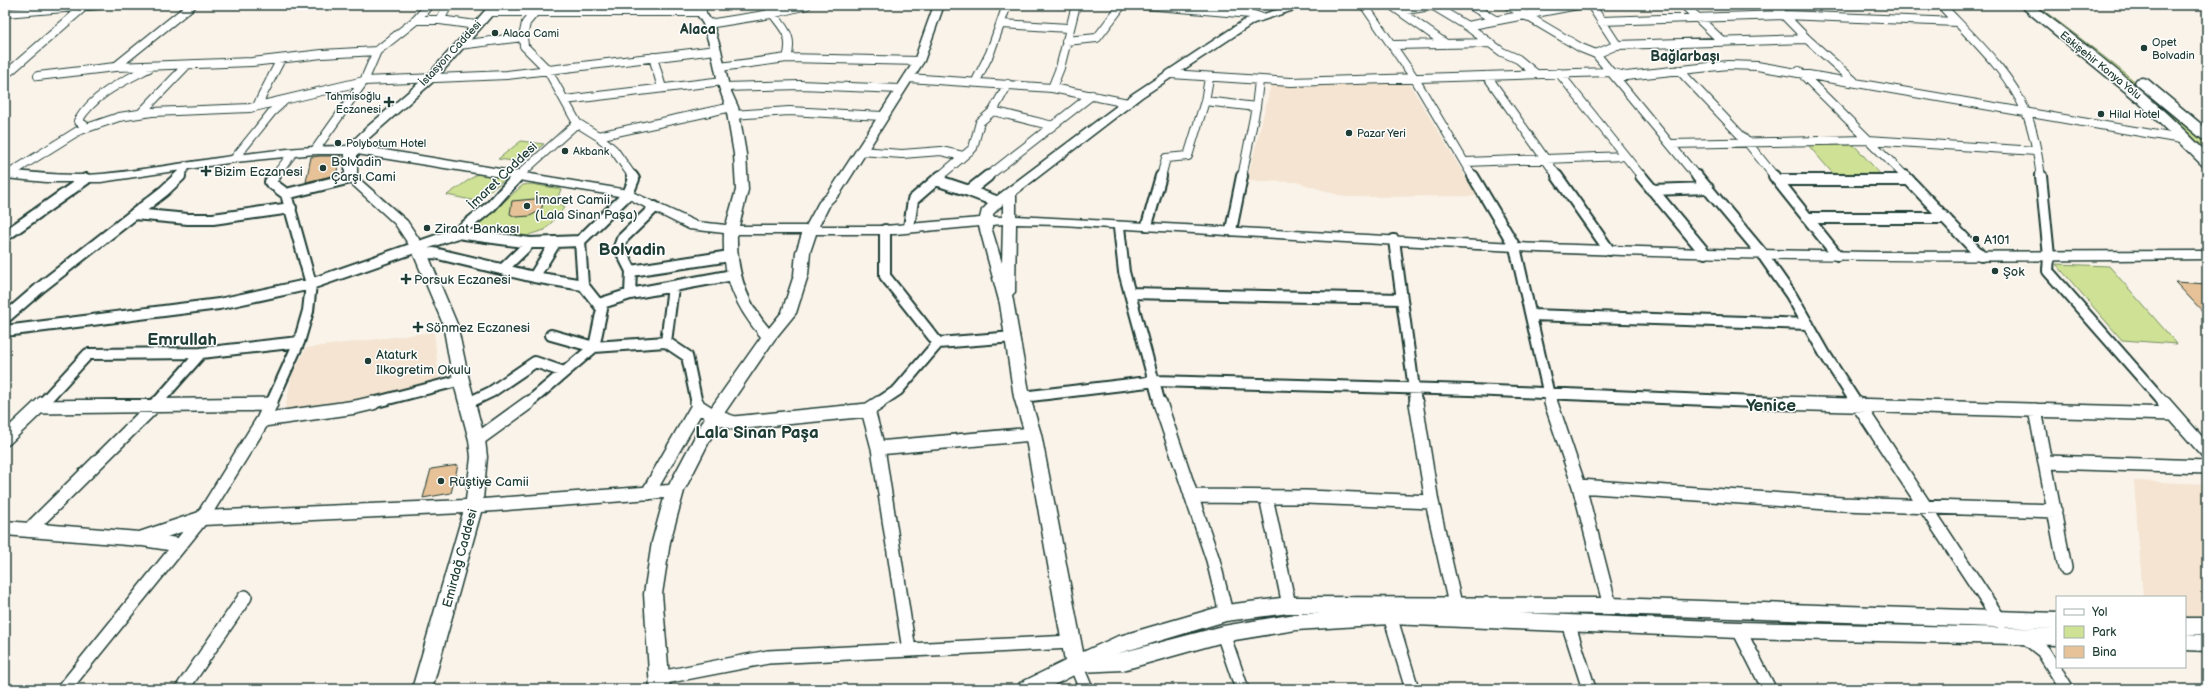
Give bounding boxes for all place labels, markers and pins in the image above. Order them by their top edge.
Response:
place label: Alaca Cami [503,27,559,40]
marker: Alaca Cami [490,28,500,38]
place label: Opet Bolvadin [2152,36,2195,62]
marker: Opet Bolvadin [2139,43,2149,53]
place label: Tahmisoğlu Eczanesi [325,90,381,116]
marker: Tahmisoğlu Eczanesi [384,97,394,107]
place label: Hilal Hotel [2109,108,2160,121]
marker: Hilal Hotel [2096,109,2106,119]
place label: Pazar Yeri [1357,127,1406,140]
marker: Pazar Yeri [1344,128,1354,138]
place label: Polybotum Hotel [346,137,426,150]
marker: Polybotum Hotel [333,138,343,148]
place label: Akbank [573,145,610,158]
marker: Akbank [560,146,570,156]
place label: Bolvadin Çarşı Cami [331,154,396,185]
marker: Bolvadin Çarşı Cami [318,163,328,173]
place label: Bizim Eczanesi [214,164,303,180]
marker: Bizim Eczanesi [201,166,211,176]
place label: İmaret Camii (Lala Sinan Paşa) [535,192,638,223]
marker: İmaret Camii (Lala Sinan Paşa) [522,201,532,211]
place label: Ziraat Bankası [434,221,519,237]
marker: Ziraat Bankası [422,223,432,233]
place label: A101 [1984,232,2010,248]
marker: A101 [1971,234,1981,244]
place label: Şok [2003,264,2025,280]
marker: Şok [1990,266,2000,276]
place label: Porsuk Eczanesi [414,272,511,288]
marker: Porsuk Eczanesi [401,274,411,284]
place label: Sönmez Eczanesi [426,320,530,336]
marker: Sönmez Eczanesi [413,322,423,332]
place label: Ataturk Ilkogretim Okulu [376,347,471,378]
marker: Ataturk Ilkogretim Okulu [363,356,373,366]
place label: Rüştiye Camii [449,474,529,490]
marker: Rüştiye Camii [436,476,446,486]

